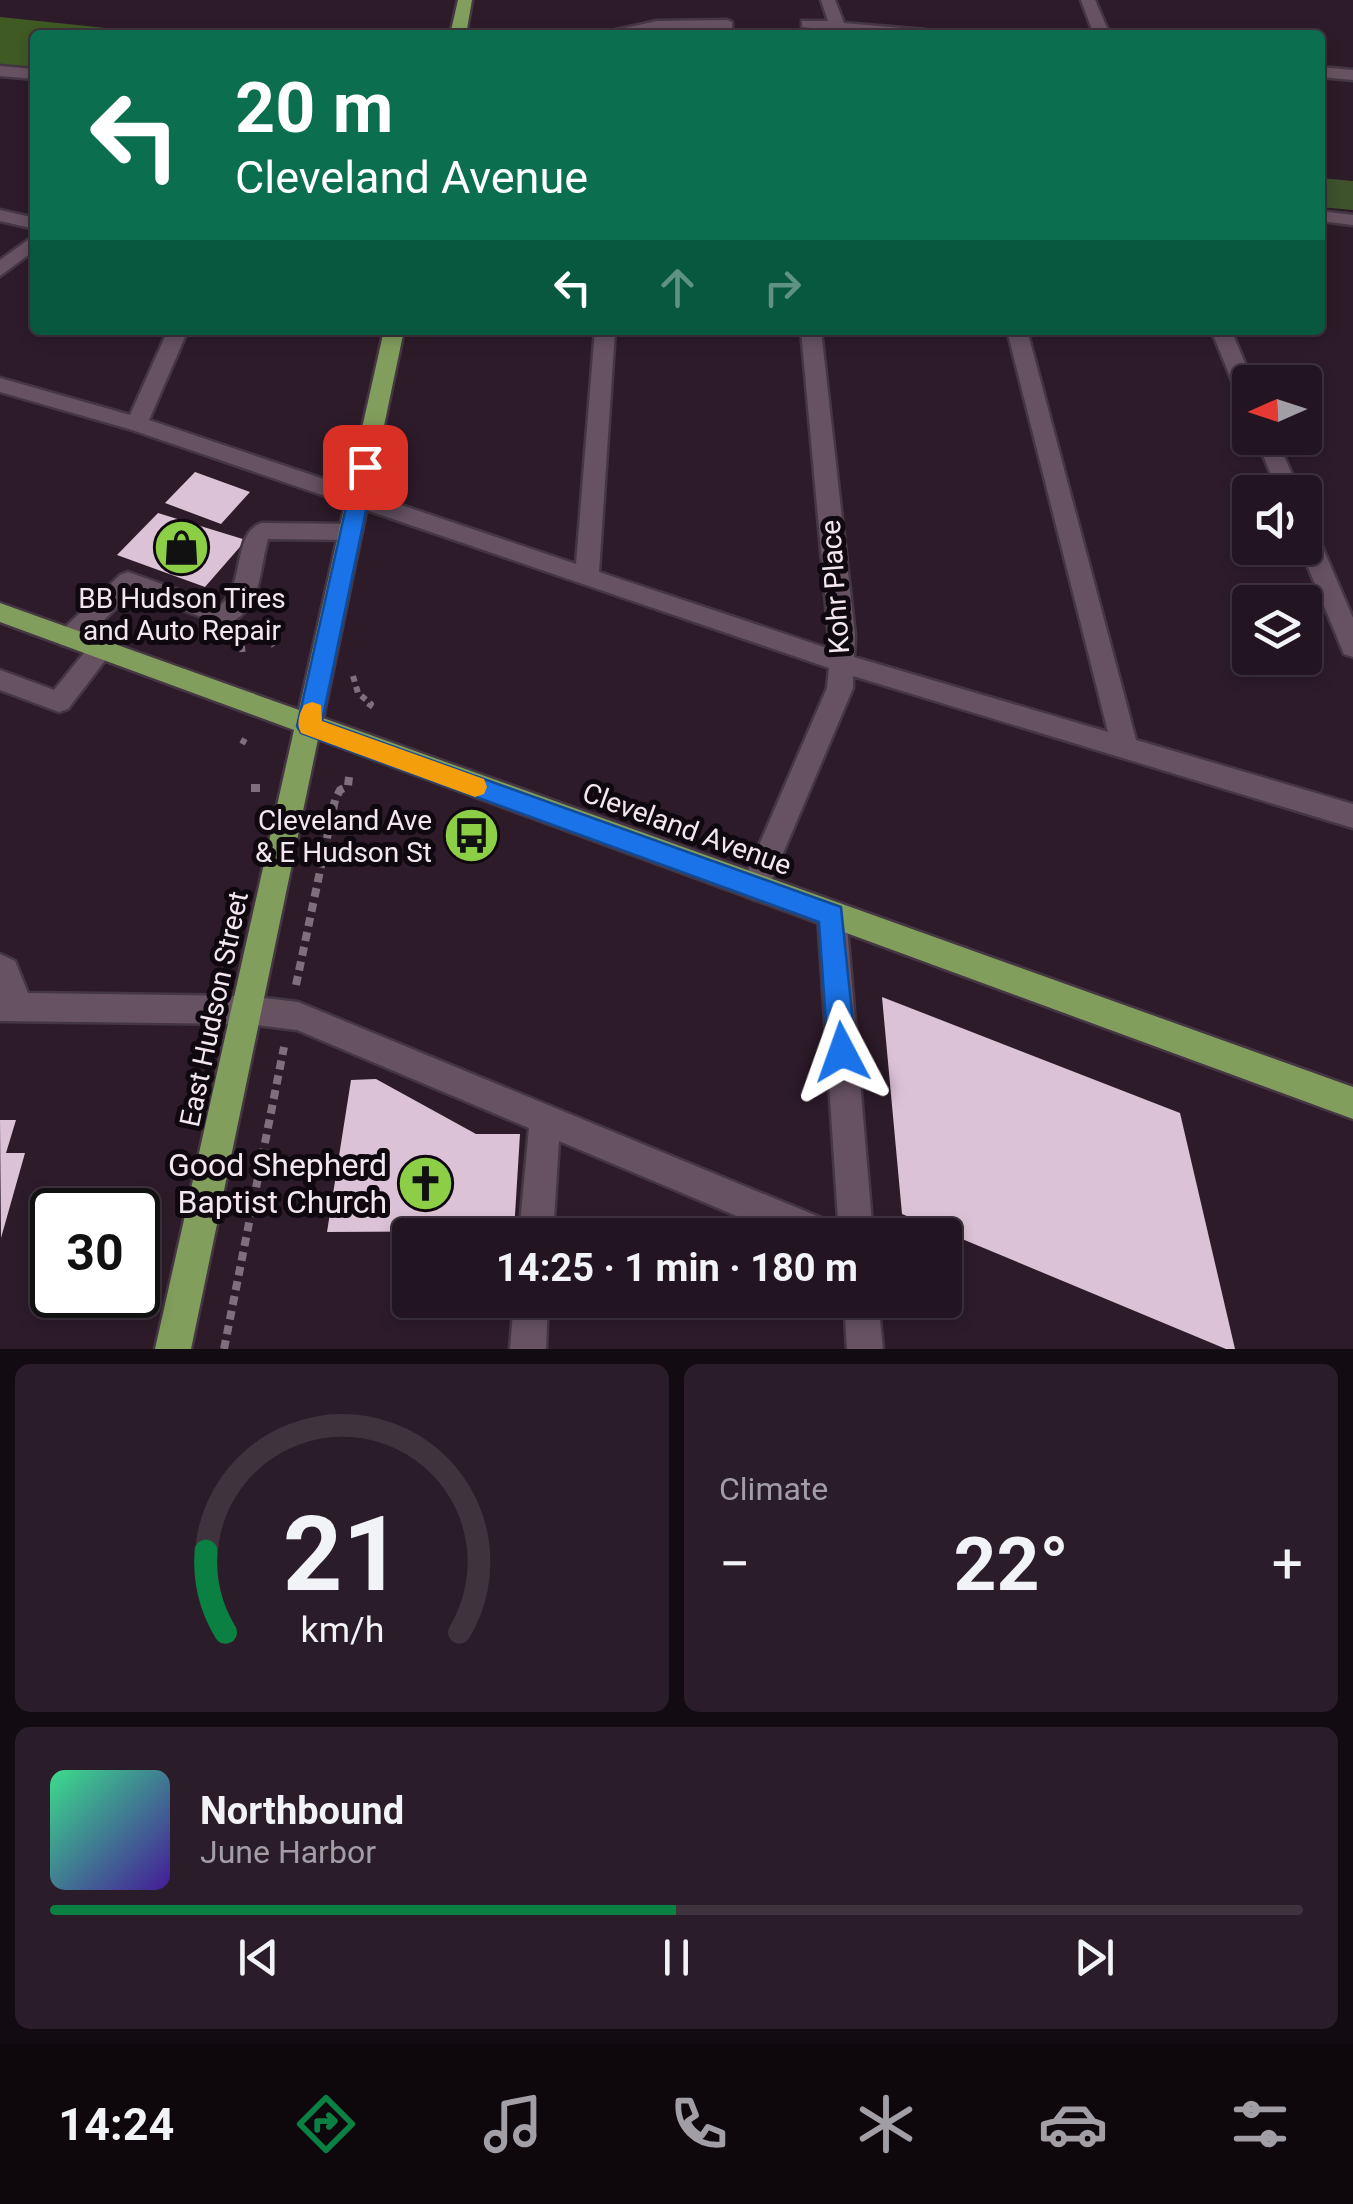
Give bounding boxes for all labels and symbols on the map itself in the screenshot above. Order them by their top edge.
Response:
north arrow [1232,365,1322,455]
pin [323,425,408,510]
shop icon: BB Hudson Tires and Auto Repair [152,517,212,577]
street label: Kohr Place [814,519,856,655]
place label: BB Hudson Tires and Auto Repair [78,582,286,647]
street label: Cleveland Avenue [578,776,796,882]
place label: Cleveland Ave & E Hudson St [255,804,432,869]
bus stop icon: Cleveland Ave & E Hudson St [441,806,501,866]
street label: East Hudson Street [173,888,255,1130]
position arrow [790,1000,894,1104]
place label: Good Shepherd Baptist Church [168,1146,387,1221]
church icon: Good Shepherd Baptist Church [396,1153,456,1213]
speed limit sign: 30 [30,1188,160,1318]

